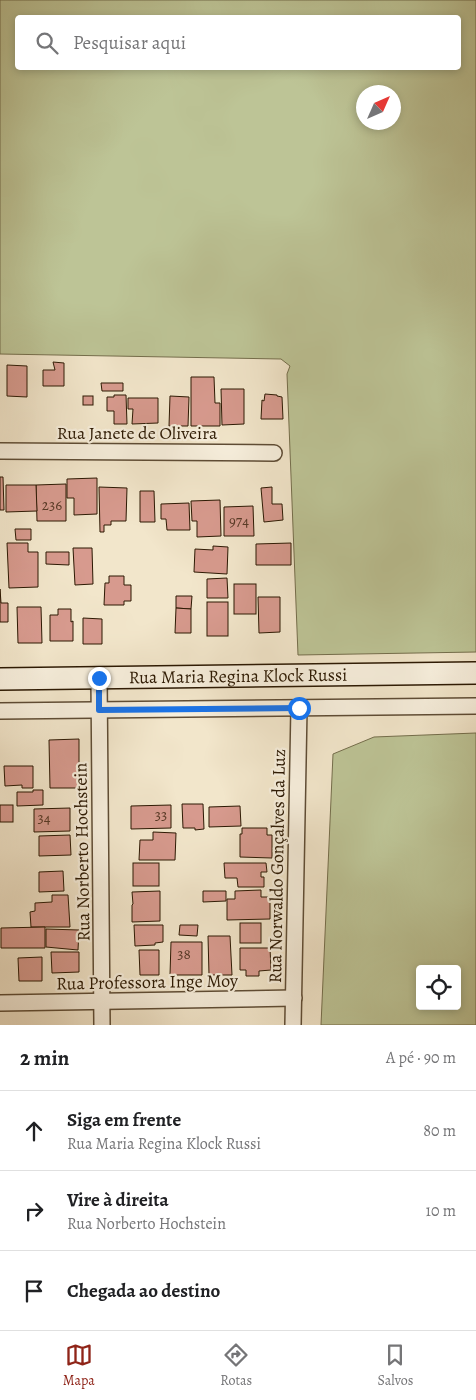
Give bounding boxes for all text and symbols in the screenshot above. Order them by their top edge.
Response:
search box [15,15,461,70]
icon: search [33,29,61,57]
text: Pesquisar aqui [73,30,186,56]
north arrow [356,85,401,130]
street label: Rua Janete de Oliveira [57,421,218,445]
house number: 236 [42,495,62,515]
house number: 974 [229,511,249,531]
street label: Rua Maria Regina Klock Russi [129,663,347,689]
route end [88,667,111,690]
route start [288,697,311,720]
street label: Rua Norwaldo Gonçalves da Luz [263,749,291,983]
street label: Rua Norberto Hochstein [68,762,96,942]
house number: 33 [155,805,167,825]
house number: 34 [37,808,51,828]
house number: 38 [177,944,191,964]
map controls [416,965,461,1010]
button: locate [416,965,461,1010]
street label: Rua Professora Inge Moy [56,968,239,996]
text: 2 min [20,1044,69,1072]
text: A pé · 90 m [386,1047,456,1069]
text: Siga em frente [67,1107,181,1133]
icon: ahead [20,1117,48,1145]
text: 80 m [423,1120,456,1142]
text: Rua Maria Regina Klock Russi [67,1133,261,1155]
text: Vire à direita [67,1187,169,1213]
icon: right [20,1197,48,1225]
text: 10 m [426,1200,456,1222]
text: Rua Norberto Hochstein [67,1213,226,1235]
icon: arrive [20,1277,48,1305]
text: Chegada ao destino [67,1278,220,1304]
tab: Mapa [63,1341,95,1390]
tab: Rotas [220,1341,252,1390]
tab: Salvos [378,1341,413,1390]

